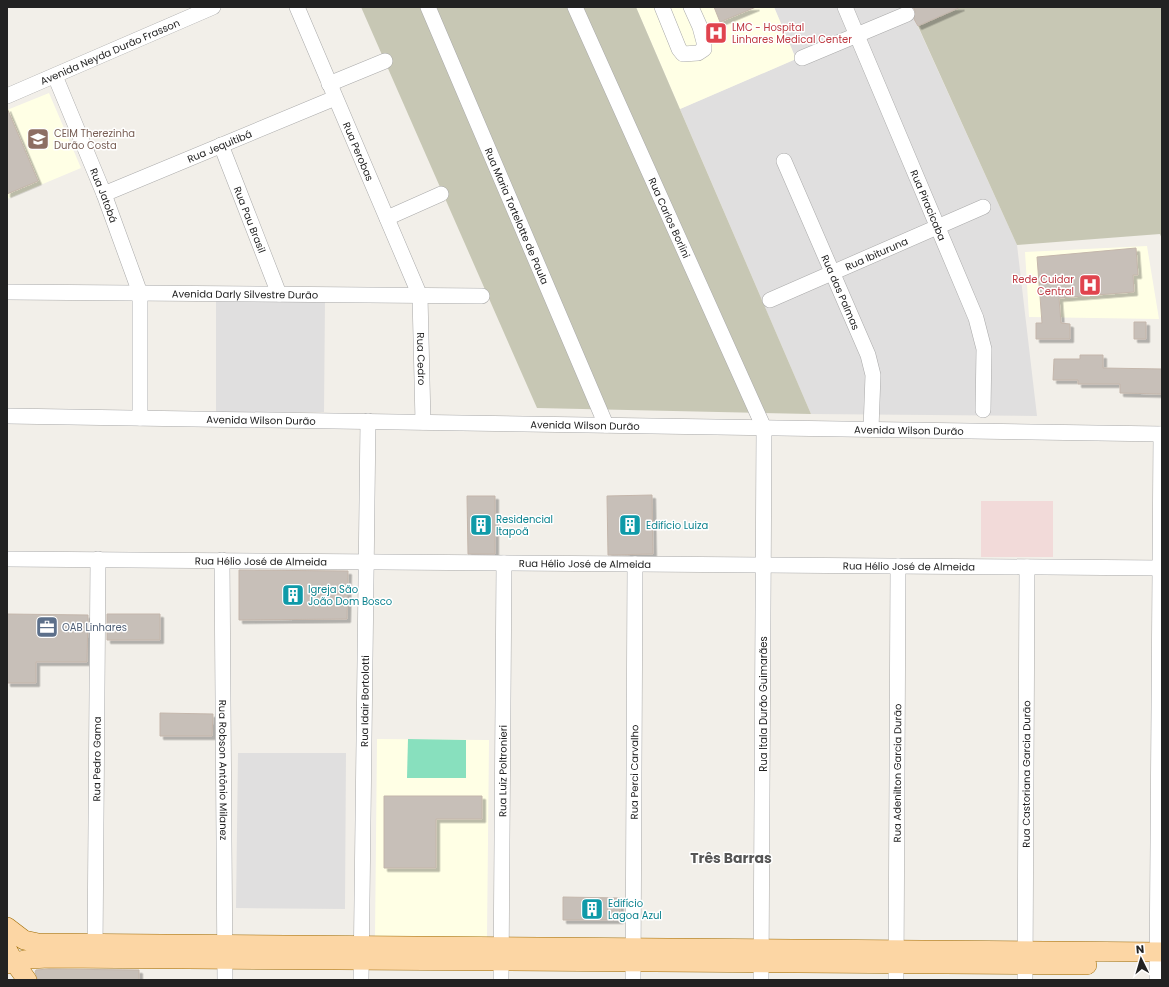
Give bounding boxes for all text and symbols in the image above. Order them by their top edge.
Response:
street label: Avenida Neyda Durão Frasson [38,15,182,88]
hospital icon: LMC - Hospital Linhares Medical Center [703,20,729,46]
place label: LMC - Hospital Linhares Medical Center [732,20,852,47]
street label: Rua Perobas [339,120,378,183]
school or university icon: CEIM Therezinha Durão Costa [25,126,51,152]
place label: CEIM Therezinha Durão Costa [54,126,135,153]
street label: Rua Jequitibá [185,126,254,166]
street label: Rua Maria Tortelotte de Paula [481,145,553,287]
street label: Rua Jatobá [87,166,121,225]
street label: Rua Piracicaba [907,167,950,243]
street label: Rua Carlos Borlini [645,175,694,261]
street label: Rua Pau Brasil [230,184,270,255]
street label: Rua Ibituruna [843,233,910,274]
street label: Rua das Palmas [818,252,864,332]
place label: Rede Cuidar Central [1012,272,1074,299]
hospital icon: Rede Cuidar Central [1077,272,1103,298]
street label: Avenida Darly Silvestre Durão [172,286,318,302]
street label: Rua Cedro [413,332,430,385]
street label: Avenida Wilson Durão [206,412,316,428]
street label: Avenida Wilson Durão [530,417,640,433]
street label: Avenida Wilson Durão [854,422,964,438]
building icon: Residencial Itapoã [468,512,494,538]
place label: Residencial Itapoã [496,512,553,539]
building icon: Edifício Luiza [617,512,643,538]
place label: Edifício Luiza [646,518,708,533]
street label: Rua Hélio José de Almeida [195,553,327,569]
street label: Rua Hélio José de Almeida [519,555,651,572]
street label: Rua Hélio José de Almeida [843,558,975,574]
building icon: Igreja São João Dom Bosco [280,582,306,608]
place label: Igreja São João Dom Bosco [308,582,392,609]
office icon: OAB Linhares [34,614,60,640]
place label: OAB Linhares [62,620,127,635]
street label: Rua Itala Durão Guimarães [756,636,771,772]
street label: Rua Idair Bortolotti [356,655,373,747]
street label: Rua Robson Antônio Milanez [215,700,232,841]
street label: Rua Castoriana Garcia Durão [1018,700,1034,848]
street label: Rua Adenilton Garcia Durão [889,704,905,842]
street label: Rua Pedro Gama [89,716,104,802]
street label: Rua Luiz Poltronieri [495,725,510,817]
street label: Rua Perci Carvalho [626,725,642,819]
district label: Três Barras [690,848,772,868]
building icon: Edifício Lagoa Azul [579,896,605,922]
place label: Edifício Lagoa Azul [608,896,662,923]
north arrow [1121,939,1161,979]
text: N [1135,941,1145,957]

